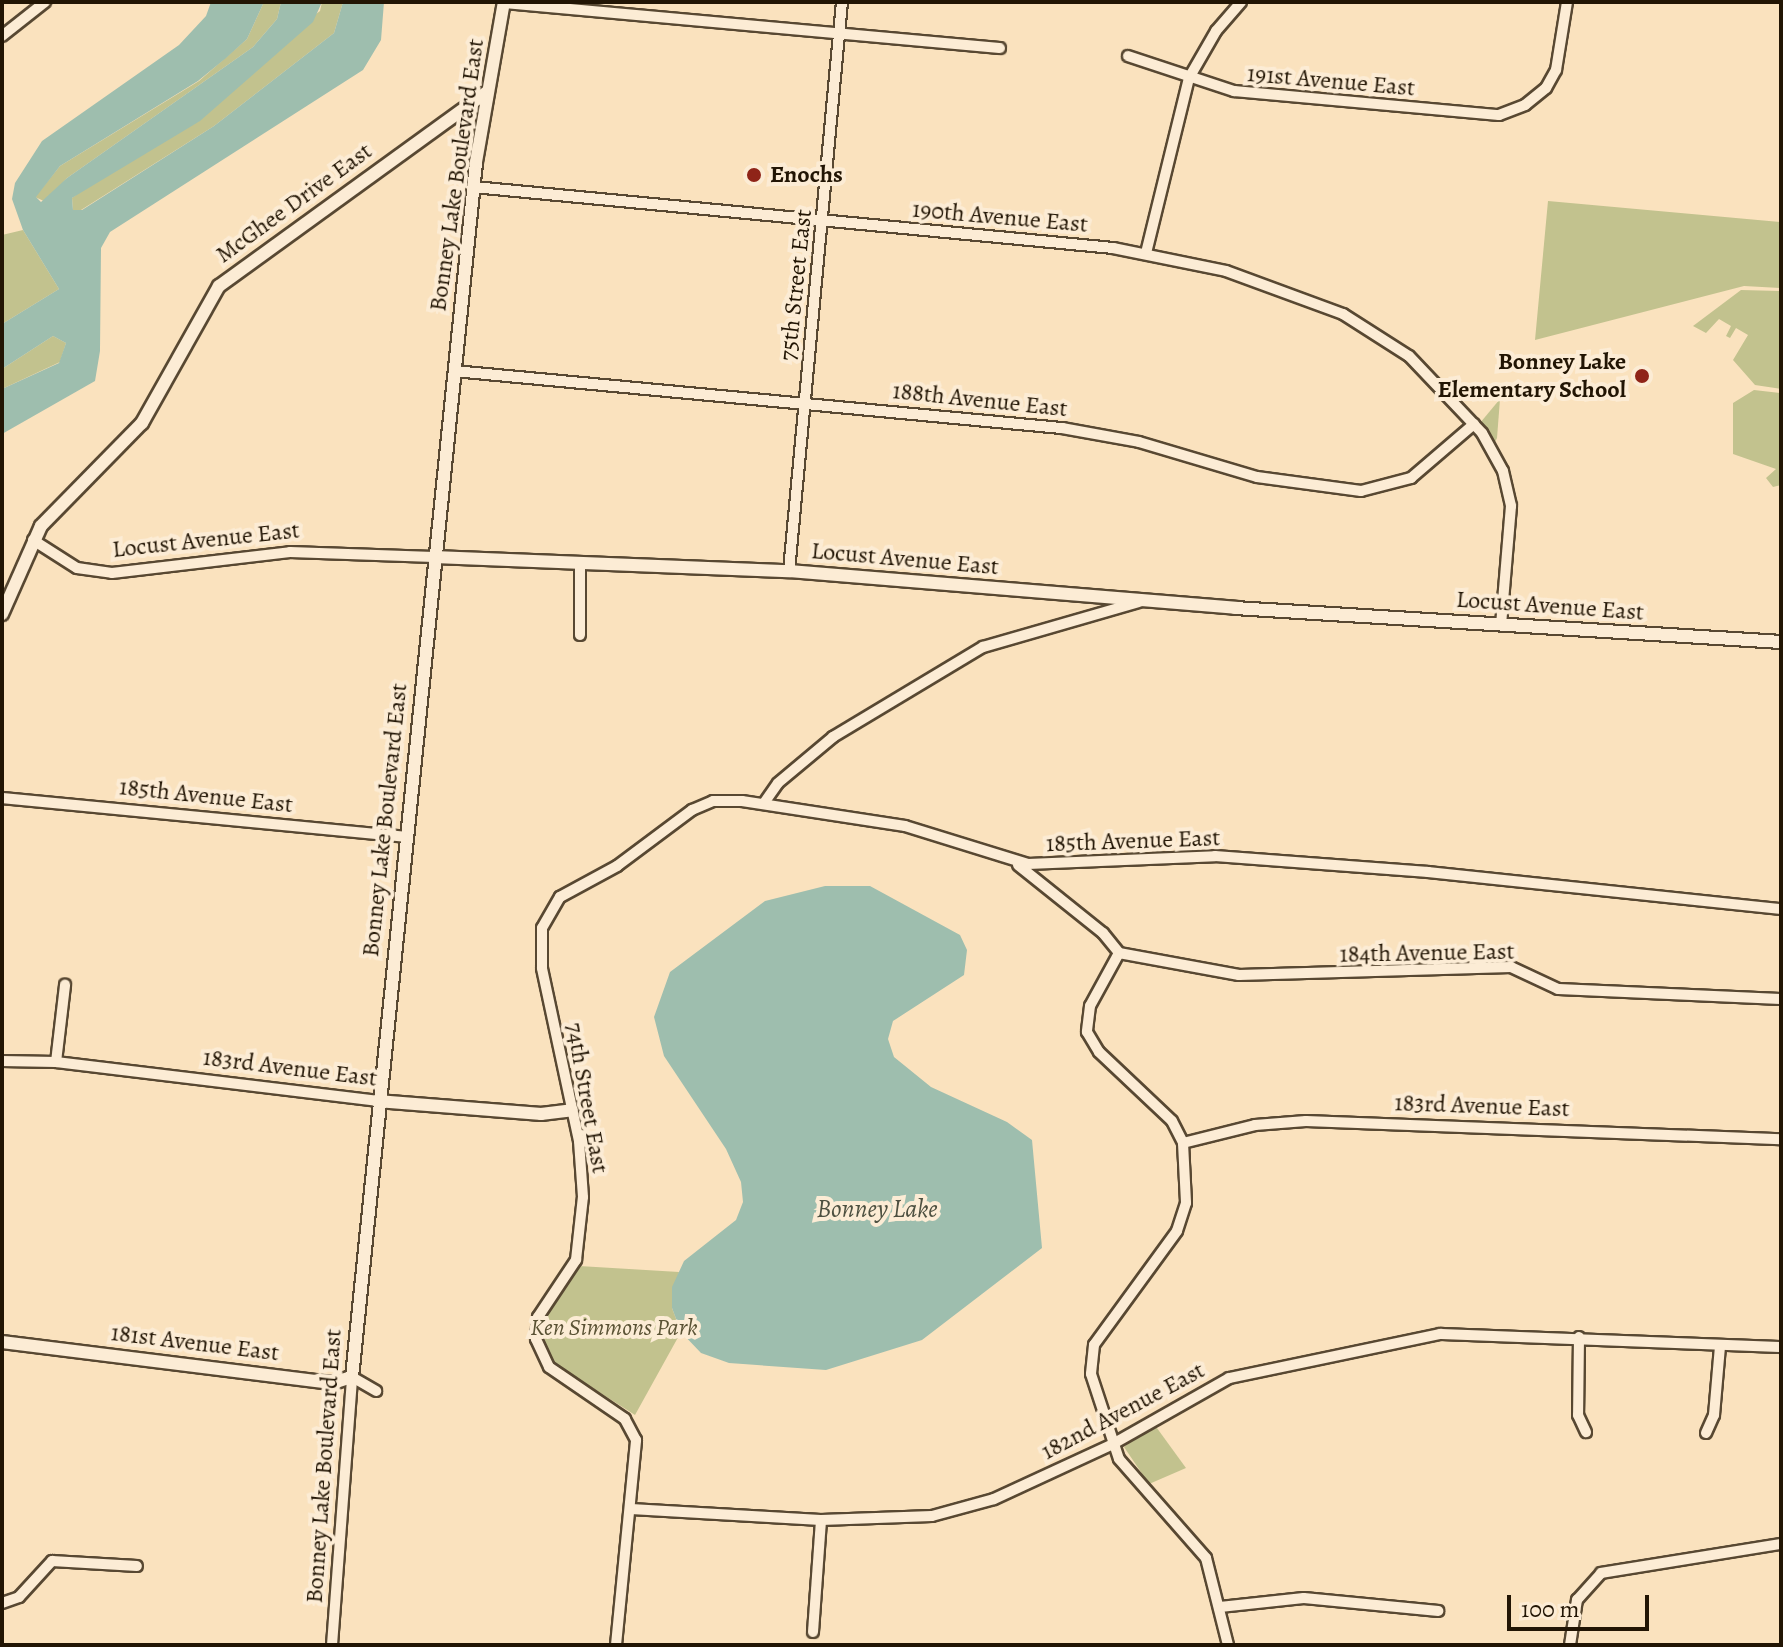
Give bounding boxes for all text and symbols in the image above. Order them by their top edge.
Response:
street label: Bonney Lake Boulevard East [424,37,490,313]
street label: 191st Avenue East [1246,59,1416,103]
street label: McGhee Drive East [210,137,378,269]
place label: Enochs [770,161,843,189]
marker: Enochs [745,166,763,184]
street label: 190th Avenue East [911,195,1089,239]
street label: 75th Street East [774,208,818,362]
place label: Bonney Lake Elementary School [1438,348,1626,404]
marker: Bonney Lake Elementary School [1633,367,1651,385]
street label: 188th Avenue East [891,376,1069,424]
street label: Locust Avenue East [111,516,301,564]
street label: Locust Avenue East [810,536,1000,582]
street label: Locust Avenue East [1455,585,1645,627]
street label: Bonney Lake Boulevard East [356,682,414,958]
street label: 185th Avenue East [118,773,294,819]
street label: 185th Avenue East [1045,824,1221,858]
street label: 184th Avenue East [1339,937,1515,969]
street label: 74th Street East [560,1020,614,1176]
street label: 183rd Avenue East [201,1043,379,1093]
street label: 183rd Avenue East [1394,1089,1570,1123]
water label: Bonney Lake [816,1193,938,1225]
park label: Ken Simmons Park [530,1314,698,1342]
street label: 181st Avenue East [109,1318,281,1368]
street label: Bonney Lake Boulevard East [300,1328,348,1604]
street label: 182nd Avenue East [1036,1356,1210,1466]
scale bar [1511,1579,1653,1629]
text: 100 m [1521,1593,1580,1625]

